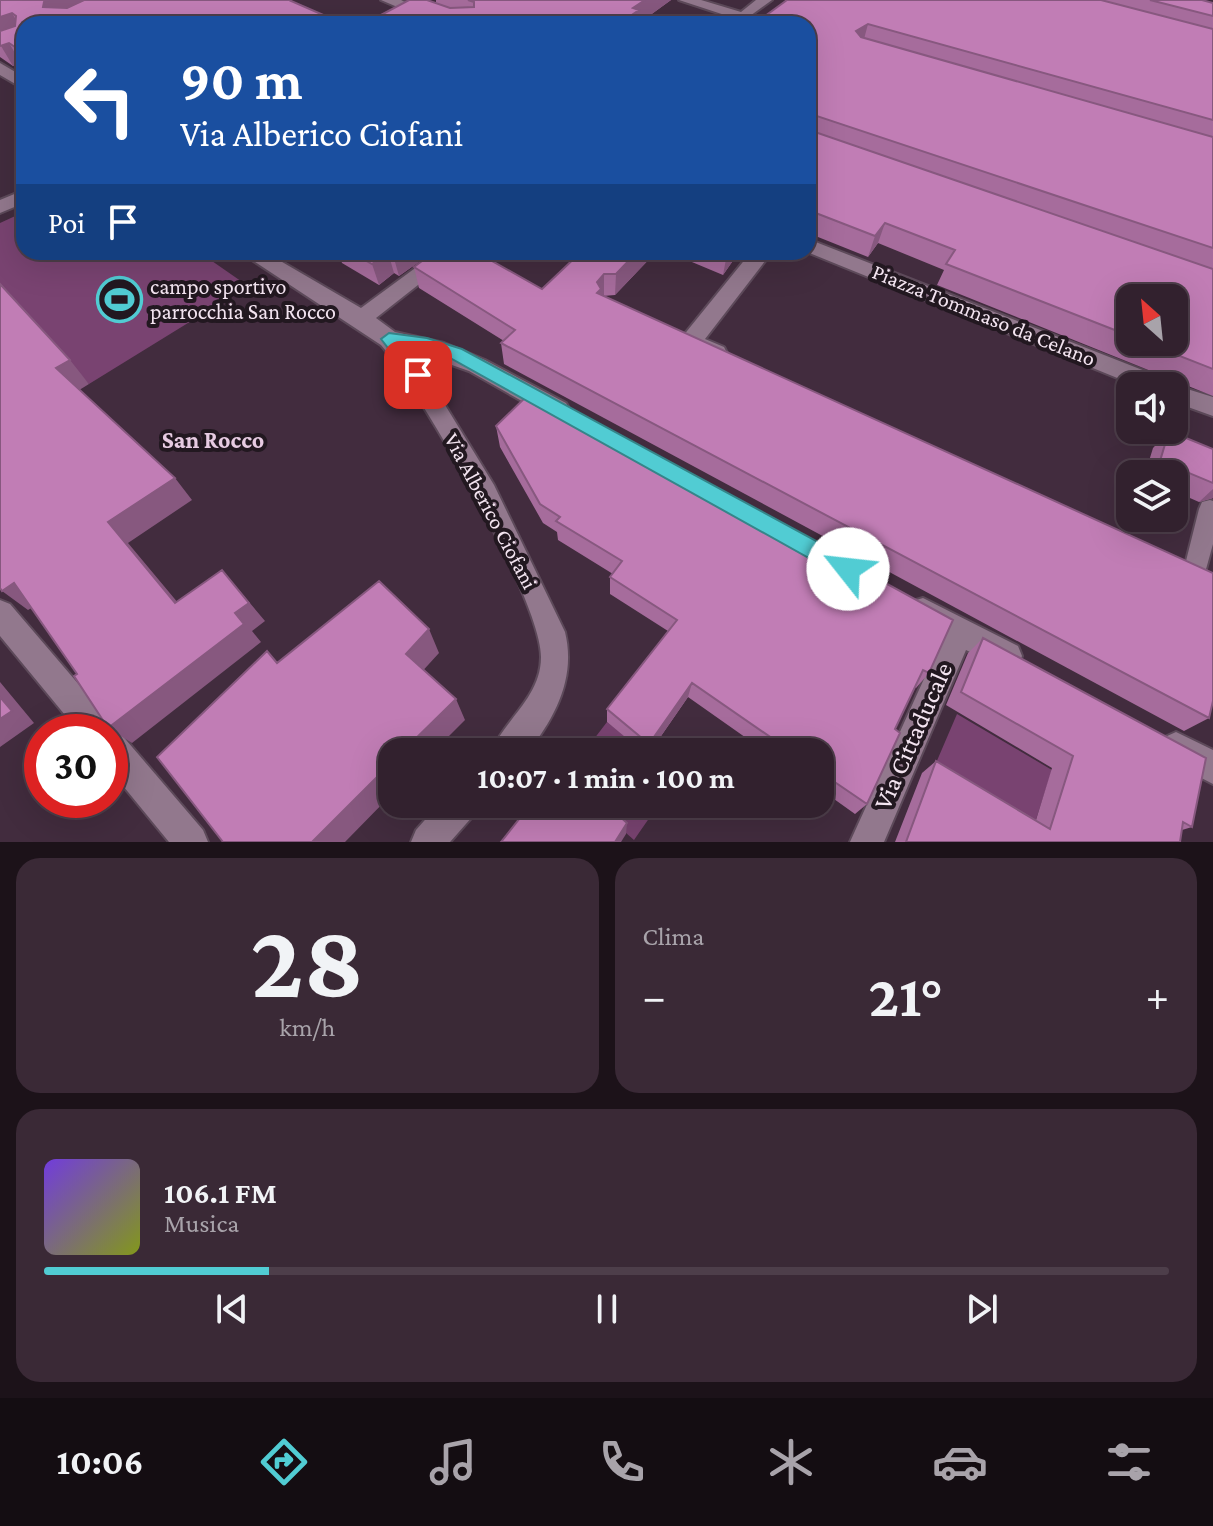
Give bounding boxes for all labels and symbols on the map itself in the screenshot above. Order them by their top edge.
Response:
street label: Piazza Tommaso da Celano [869,259,1099,371]
place label: campo sportivo parrocchia San Rocco [150,274,336,324]
sports icon: campo sportivo parrocchia San Rocco [95,275,143,323]
north arrow [1116,284,1188,356]
pin [384,341,452,409]
district label: San Rocco [162,426,264,453]
street label: Via Alberico Ciofani [439,429,543,593]
position arrow [806,527,890,611]
street label: Via Cittaducale [868,658,958,814]
speed limit sign: 30 [24,714,128,818]

